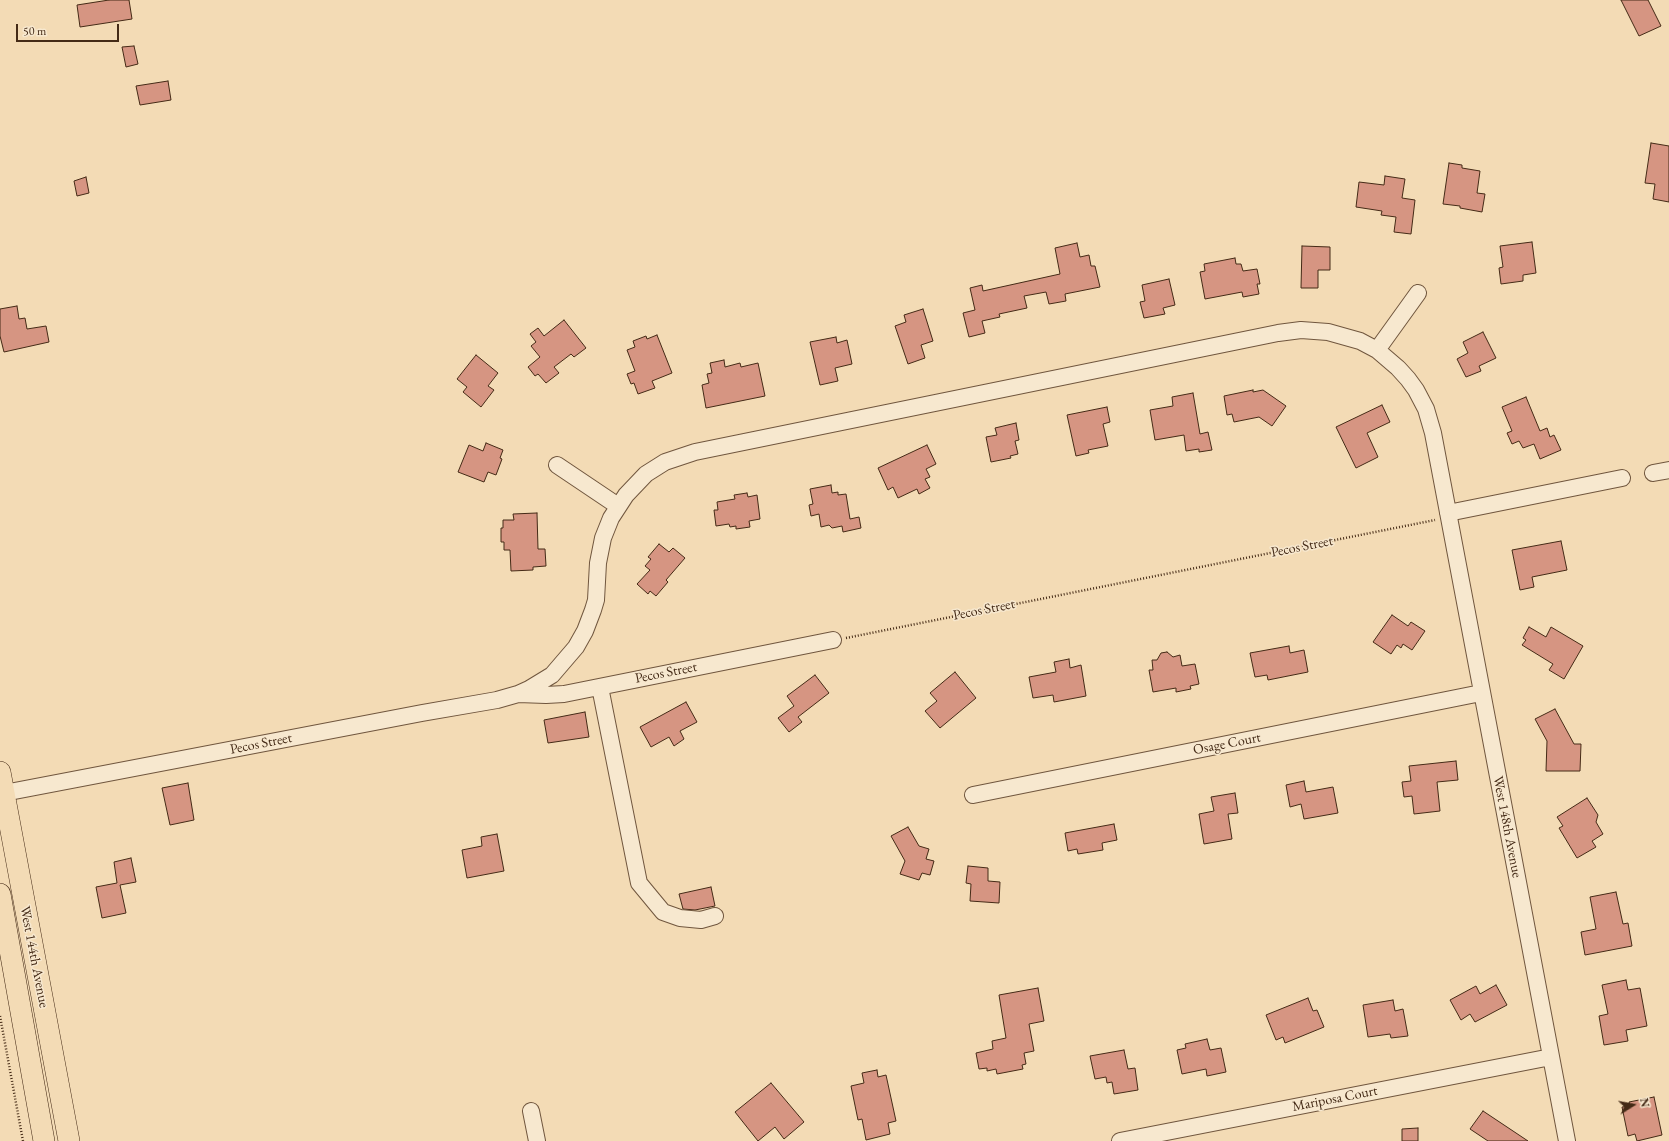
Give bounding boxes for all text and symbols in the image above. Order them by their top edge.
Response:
scale bar [18,16,121,42]
text: 50 m [23,23,46,39]
street label: Pecos Street [1270,533,1334,561]
street label: Pecos Street [952,596,1016,624]
street label: Pecos Street [634,659,698,687]
street label: Osage Court [1192,729,1262,759]
street label: Pecos Street [229,730,293,758]
street label: West 148th Avenue [1489,775,1525,879]
street label: West 144th Avenue [16,905,52,1009]
street label: Mariposa Court [1291,1083,1379,1115]
north arrow [1613,1085,1653,1125]
text: N [1637,1097,1653,1108]

